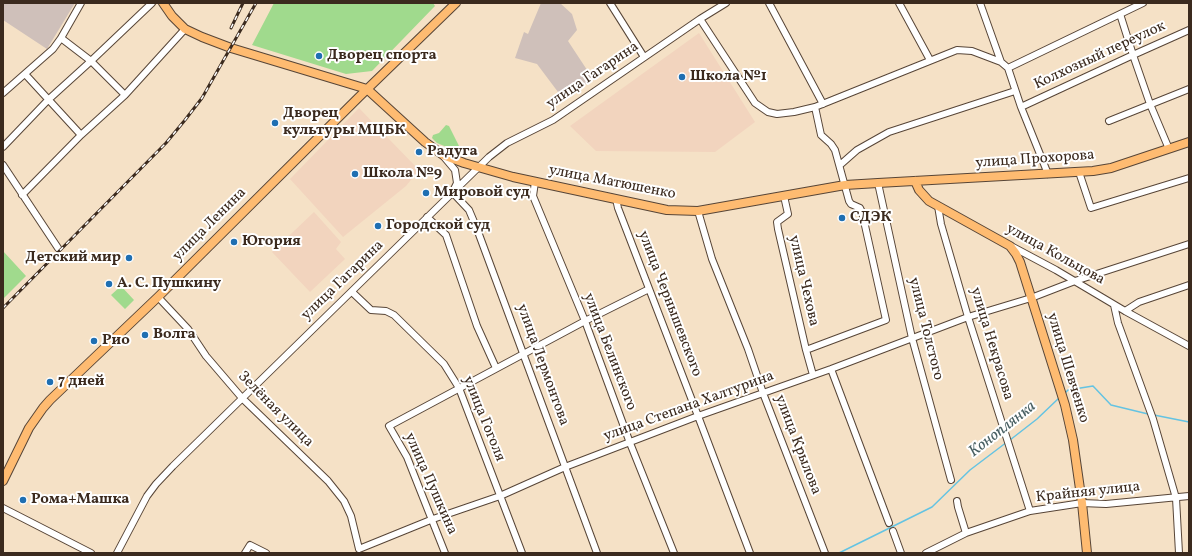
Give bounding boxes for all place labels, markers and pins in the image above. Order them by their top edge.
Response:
place label: Дворец спорта [327,47,437,65]
marker: Дворец спорта [314,51,324,61]
place label: Школа №1 [690,68,767,86]
marker: Школа №1 [677,72,687,82]
place label: Дворец культуры МЦБК [283,105,405,140]
marker: Дворец культуры МЦБК [270,118,280,128]
place label: Радуга [427,143,478,161]
marker: Радуга [414,147,424,157]
place label: Школа №9 [363,165,442,183]
marker: Школа №9 [350,169,360,179]
place label: Мировой суд [434,184,530,202]
marker: Мировой суд [421,188,431,198]
place label: СДЭК [850,209,891,227]
marker: СДЭК [837,213,847,223]
place label: Городской суд [386,217,490,235]
marker: Городской суд [373,221,383,231]
place label: Югория [242,233,301,251]
marker: Югория [229,237,239,247]
place label: Детский мир [25,249,121,267]
marker: Детский мир [124,253,134,263]
place label: А. С. Пушкину [117,275,221,293]
marker: А. С. Пушкину [104,279,114,289]
place label: Волга [153,326,196,344]
marker: Волга [140,330,150,340]
place label: Рио [102,332,130,350]
marker: Рио [89,336,99,346]
place label: 7 дней [58,373,104,391]
marker: 7 дней [45,377,55,387]
place label: Рома+Машка [31,491,130,509]
marker: Рома+Машка [18,495,28,505]

